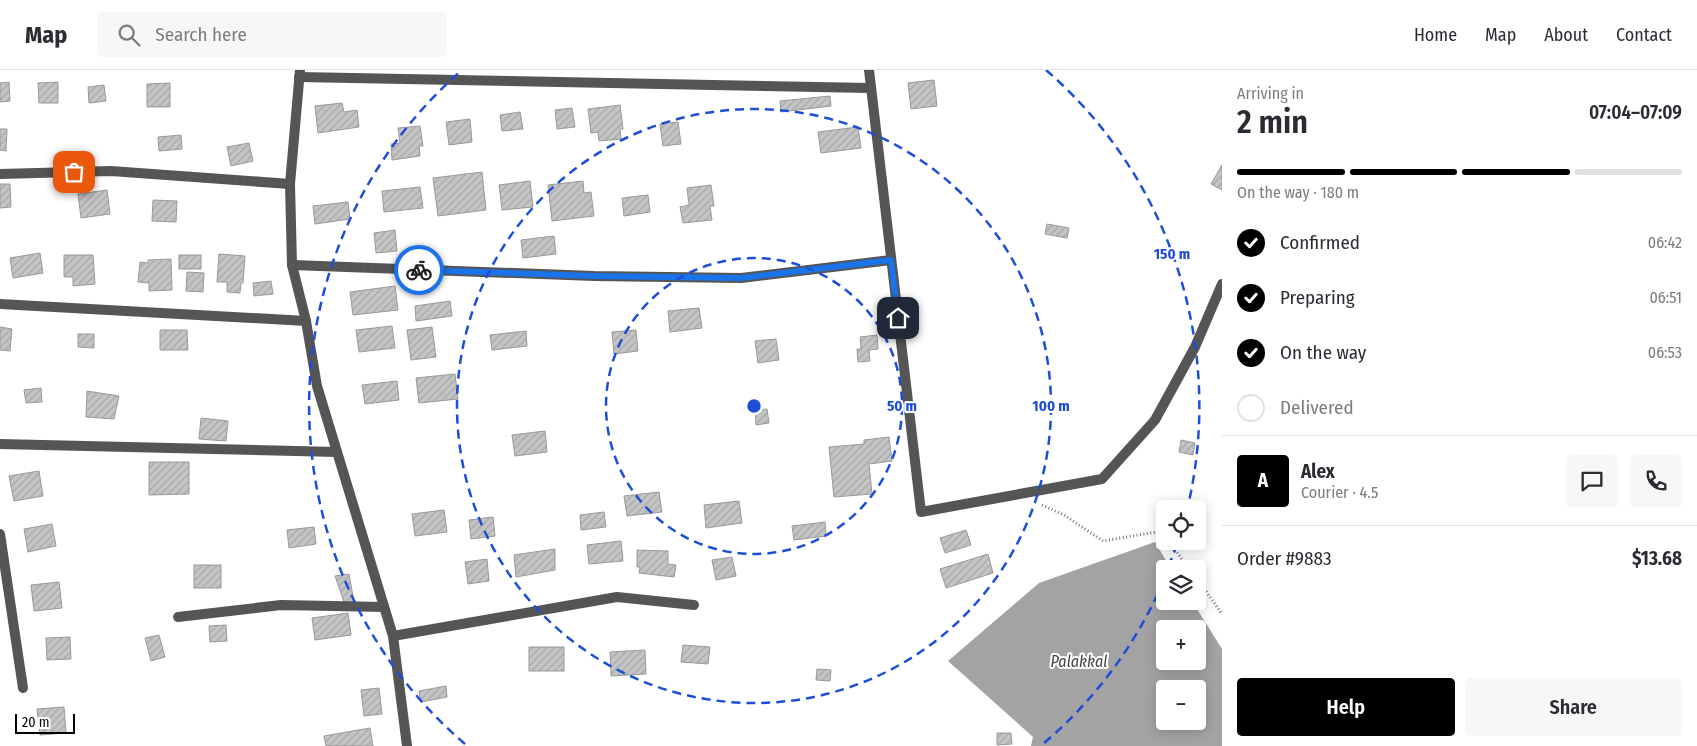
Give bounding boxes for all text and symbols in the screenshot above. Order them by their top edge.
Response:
search box [97,12,447,57]
text: Map [25,21,67,49]
icon: search [115,21,143,49]
text: Search here [155,23,247,46]
text: Home [1414,24,1457,46]
text: Map [1485,24,1516,46]
text: About [1544,24,1588,46]
text: Contact [1616,24,1672,46]
text: Arriving in [1237,84,1304,103]
text: 07:04–07:09 [1589,101,1682,124]
text: 2 min [1237,103,1308,141]
pin [53,151,95,193]
icon: bag [60,158,88,186]
text: On the way · 180 m [1237,183,1359,202]
icon: check [1237,229,1265,257]
text: Confirmed [1280,231,1360,254]
text: 06:42 [1648,233,1682,252]
courier [394,245,444,295]
text: 150 m [1154,245,1190,263]
icon: bike [405,256,433,284]
icon: check [1237,284,1265,312]
text: Preparing [1280,286,1355,309]
text: 06:51 [1649,288,1682,307]
pin [877,297,919,339]
icon: home [884,304,912,332]
icon: check [1237,339,1265,367]
text: On the way [1280,341,1366,364]
text: 06:53 [1648,343,1682,362]
text: Delivered [1280,396,1354,419]
centre of rings [745,397,763,415]
text: 50 m [887,397,917,415]
text: 100 m [1032,397,1070,415]
button: chat [1566,455,1618,507]
button: phone [1630,455,1682,507]
text: Alex [1301,460,1335,483]
text: A [1258,469,1268,492]
text: Courier · 4.5 [1301,483,1378,502]
map controls [1156,500,1206,730]
button: locate [1156,500,1206,550]
text: Order #9883 [1237,547,1331,570]
text: $13.68 [1632,547,1682,570]
button: layers [1156,560,1206,610]
button: + [1156,620,1206,670]
water label: Palakkal [1051,652,1107,671]
button: Help [1237,678,1455,736]
button: Share [1465,678,1682,736]
button: − [1156,680,1206,730]
scale bar [15,711,75,734]
text: 20 m [22,714,50,731]

